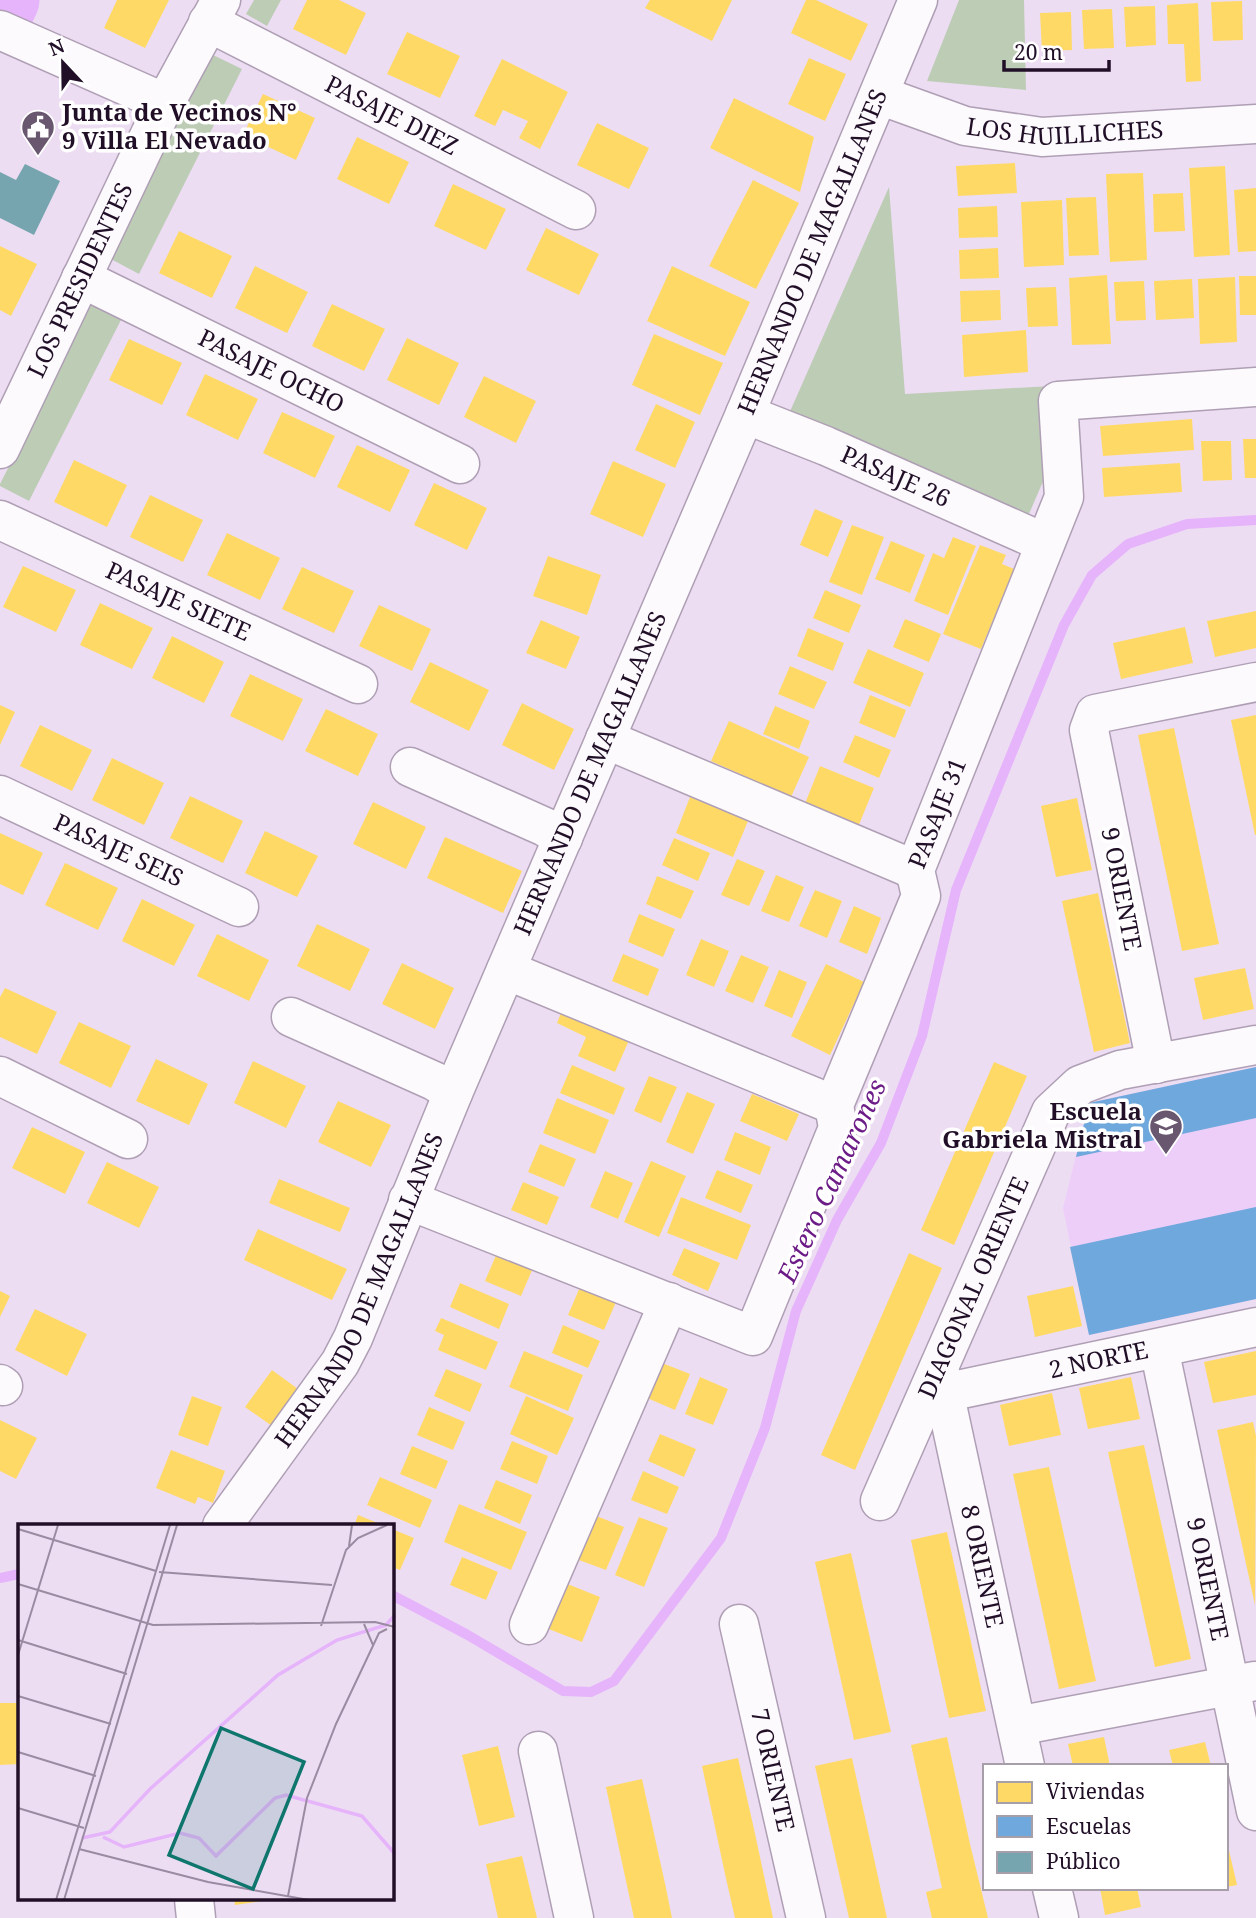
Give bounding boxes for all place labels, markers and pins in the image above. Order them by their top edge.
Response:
place label: Junta de Vecinos N° 9 Villa El Nevado [61,95,297,156]
public building icon: Junta de Vecinos N° 9 Villa El Nevado [19,108,57,157]
place label: Escuela Gabriela Mistral [942,1094,1143,1155]
school or university icon: Escuela Gabriela Mistral [1147,1107,1185,1156]

